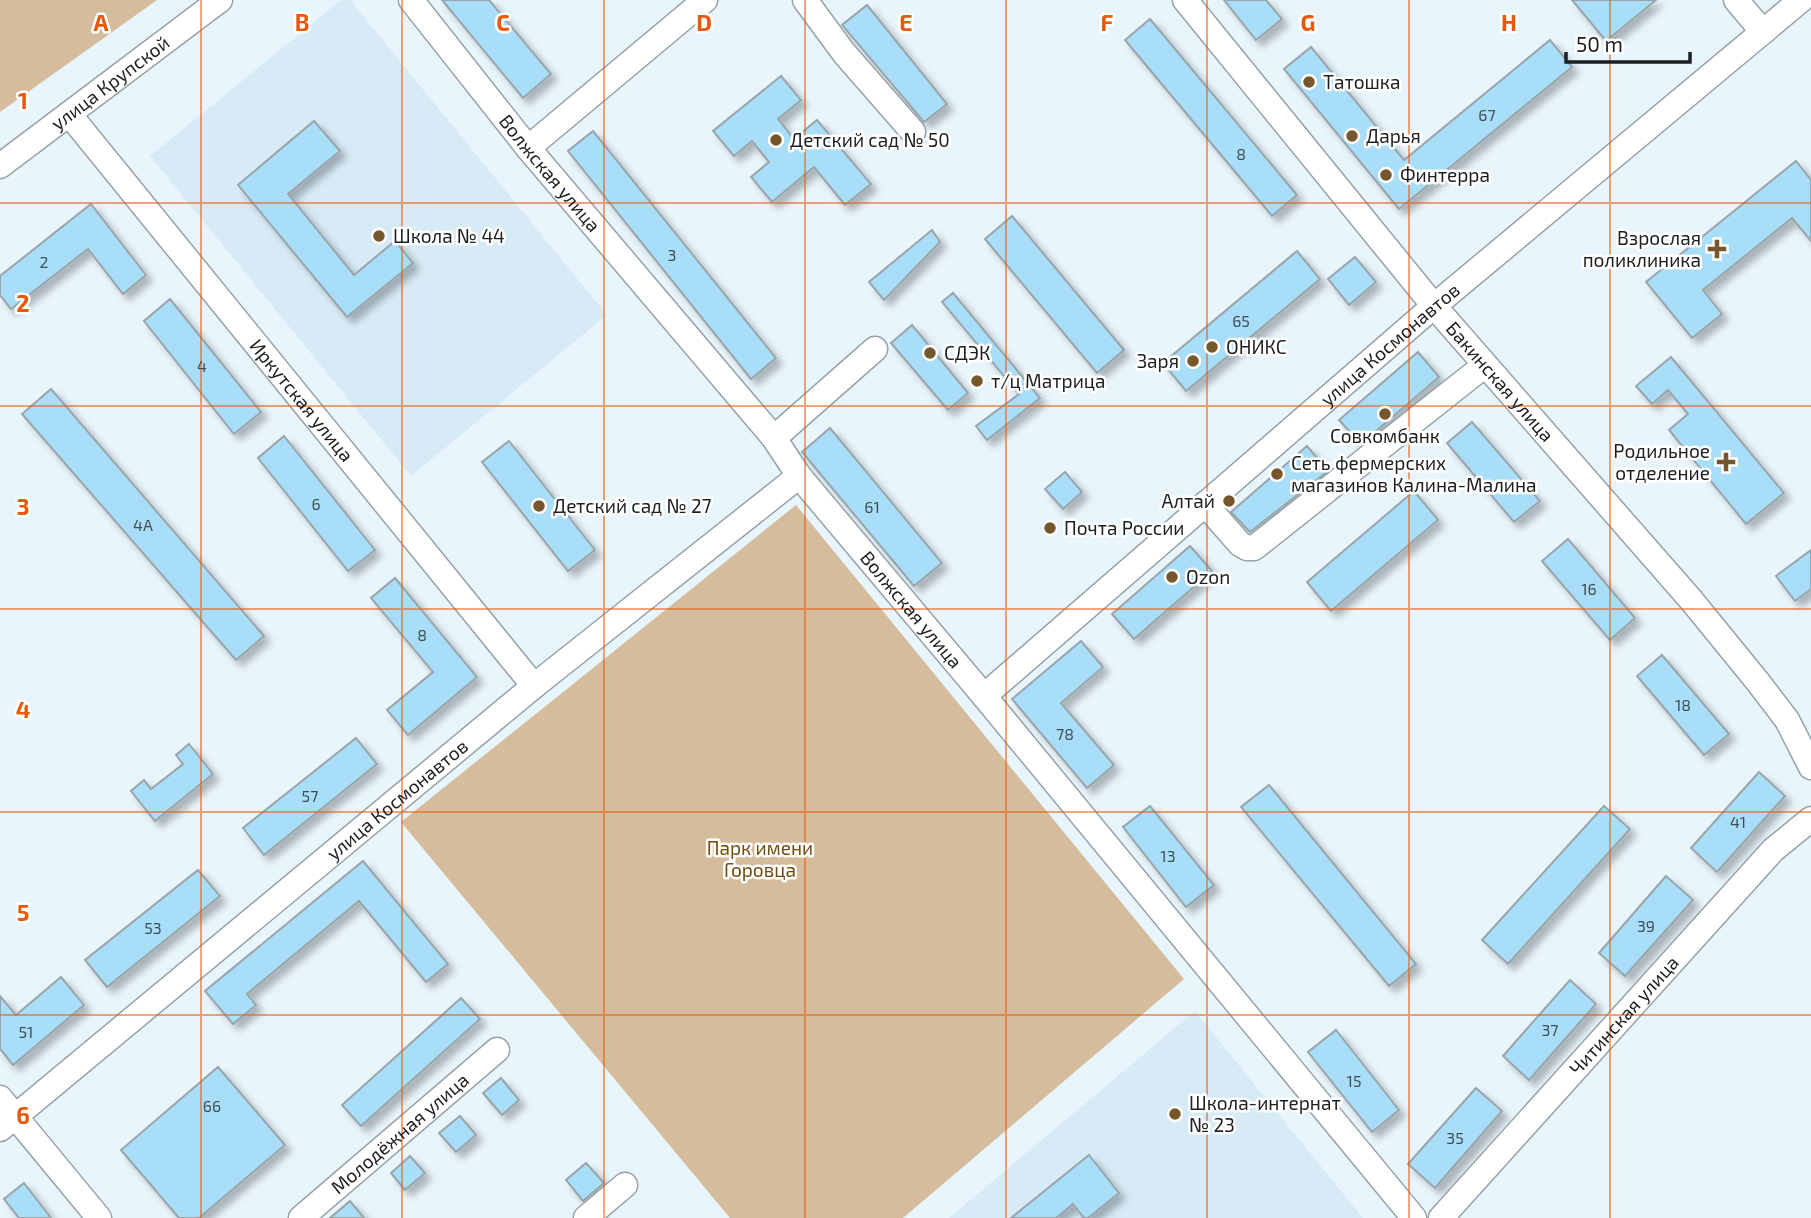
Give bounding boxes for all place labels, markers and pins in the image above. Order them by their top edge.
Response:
place label: Татошка [1323,70,1401,93]
marker: Татошка [1301,74,1317,90]
place label: Дарья [1366,124,1421,147]
place label: Детский сад № 50 [790,128,950,151]
marker: Дарья [1344,128,1360,144]
marker: Детский сад № 50 [768,132,784,148]
place label: Финтерра [1400,163,1490,186]
marker: Финтерра [1378,167,1394,183]
place label: Школа № 44 [393,224,505,247]
place label: Взрослая поликлиника [1583,226,1701,271]
marker: Школа № 44 [371,228,387,244]
marker: Взрослая поликлиника [1707,239,1727,259]
place label: ОНИКС [1226,335,1287,358]
marker: ОНИКС [1204,339,1220,355]
place label: СДЭК [944,341,990,364]
marker: СДЭК [922,345,938,361]
place label: Заря [1137,349,1179,372]
marker: Заря [1185,353,1201,369]
place label: т/ц Матрица [991,369,1106,392]
marker: т/ц Матрица [969,373,985,389]
marker: Совкомбанк [1377,406,1393,422]
place label: Совкомбанк [1330,424,1440,447]
place label: Родильное отделение [1613,439,1710,484]
place label: Сеть фермерских магазинов Калина-Малина [1291,451,1537,496]
marker: Родильное отделение [1716,452,1736,472]
marker: Сеть фермерских магазинов Калина-Малина [1269,466,1285,482]
place label: Алтай [1162,489,1215,512]
marker: Алтай [1221,493,1237,509]
place label: Детский сад № 27 [553,494,712,517]
marker: Детский сад № 27 [531,498,547,514]
place label: Почта России [1064,516,1185,539]
marker: Почта России [1042,520,1058,536]
place label: Ozon [1186,565,1230,588]
marker: Ozon [1164,569,1180,585]
place label: Школа-интернат № 23 [1189,1091,1341,1136]
marker: Школа-интернат № 23 [1167,1106,1183,1122]

